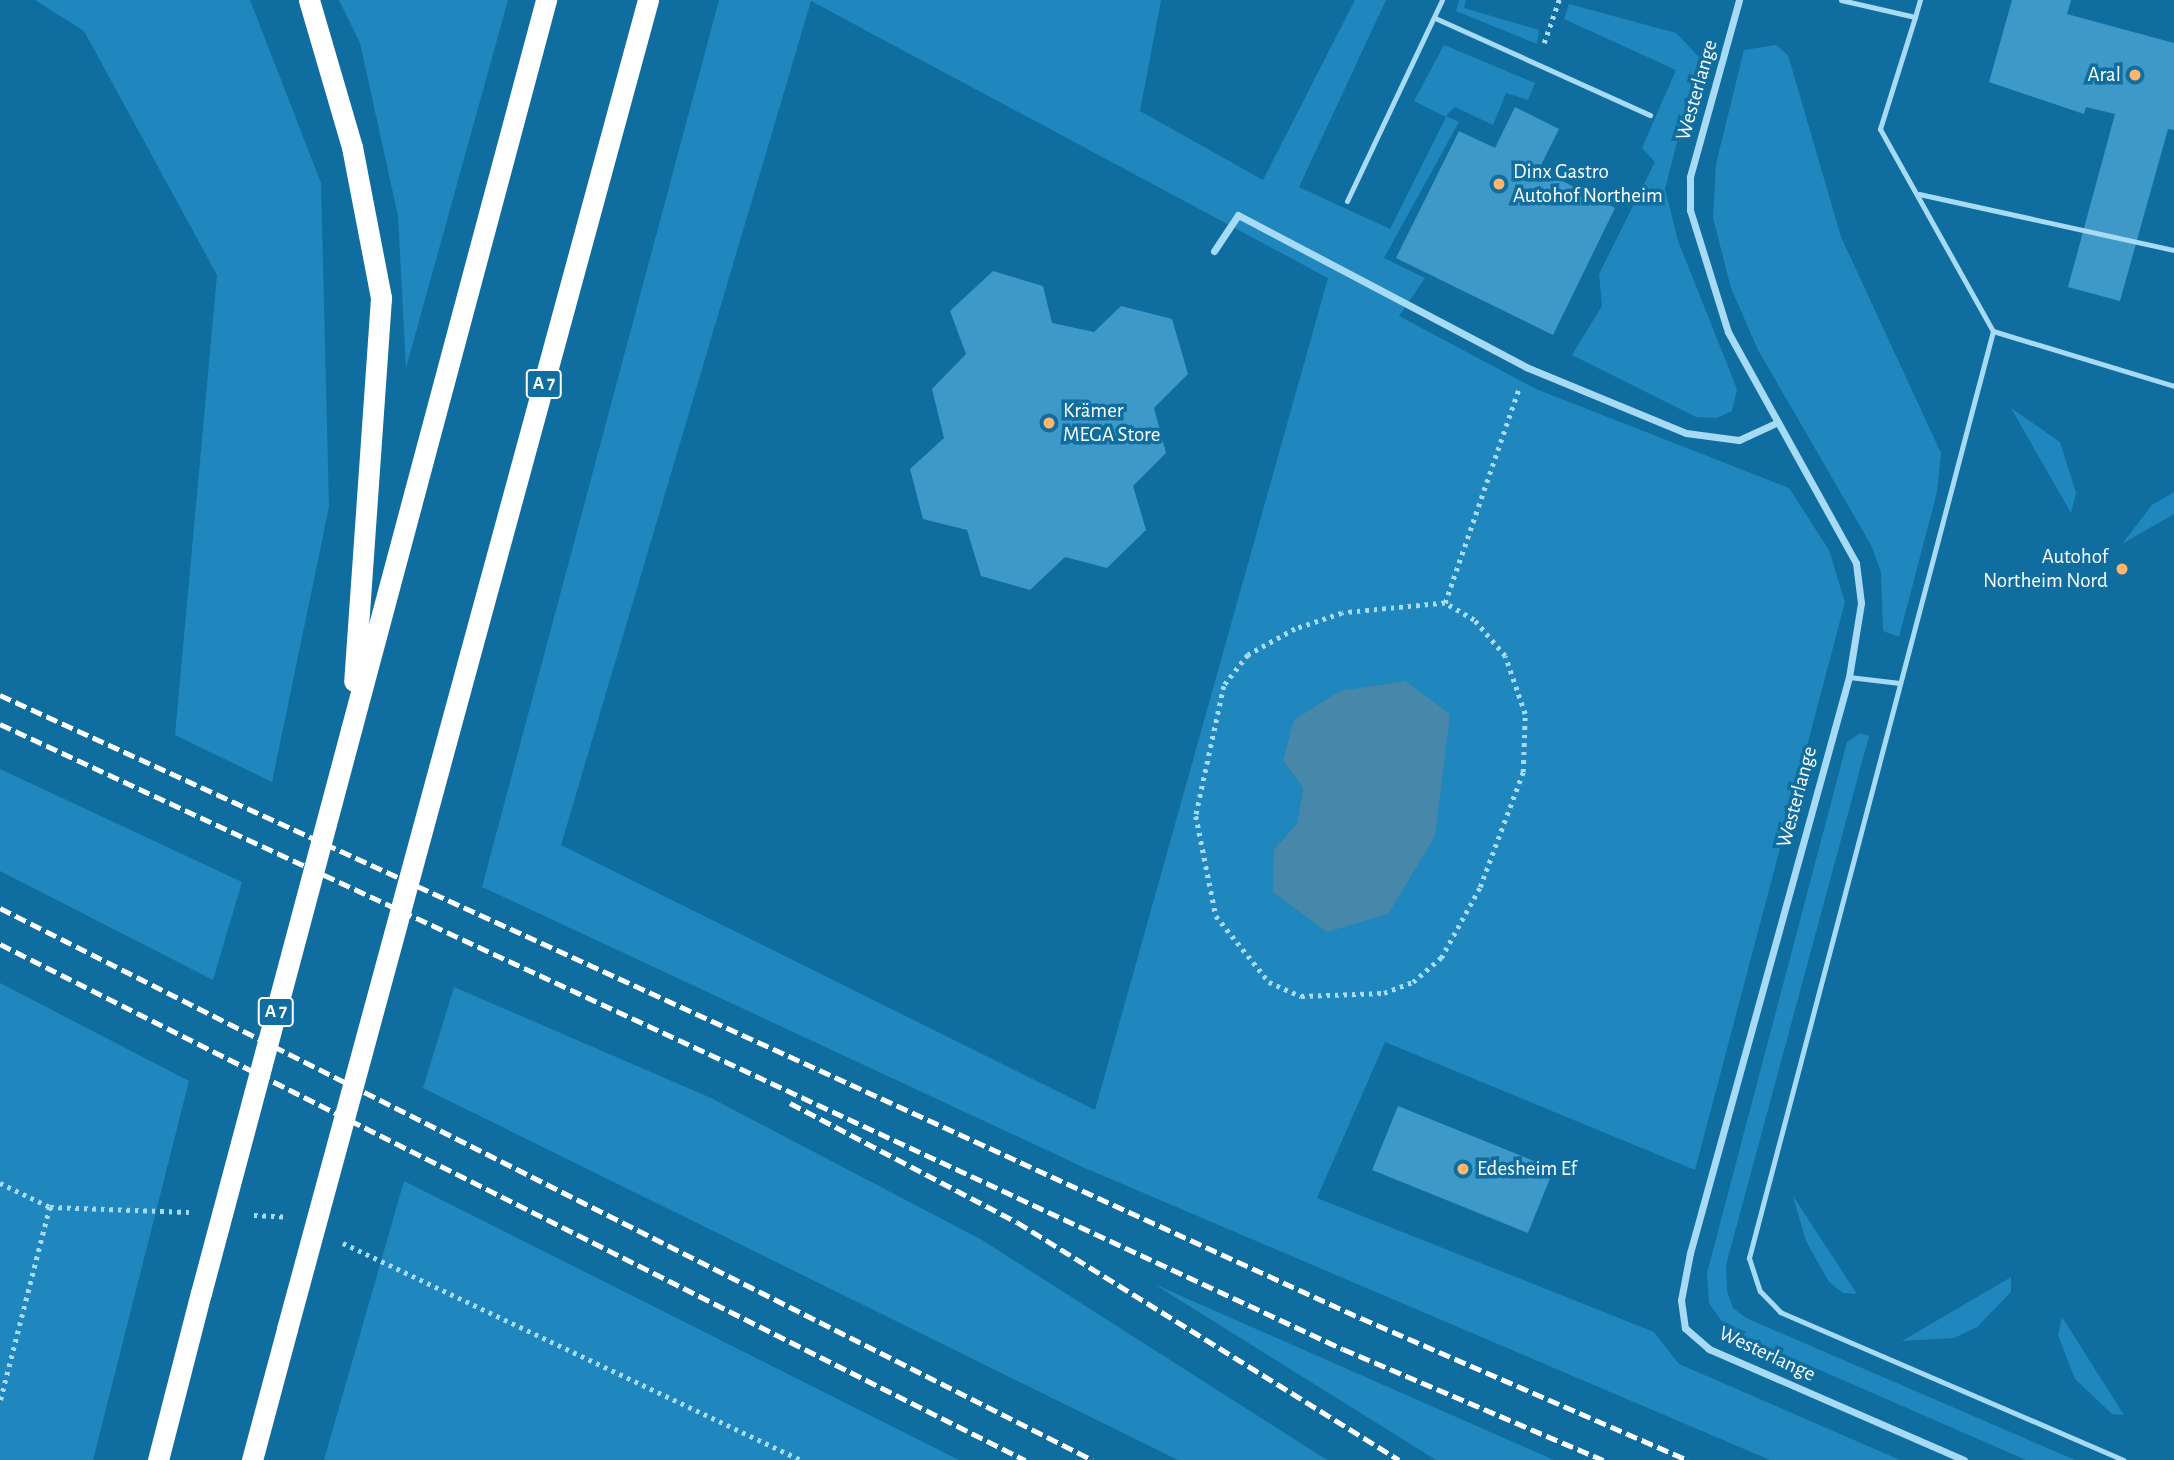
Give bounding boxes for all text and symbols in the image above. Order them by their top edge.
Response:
street label: Westerlange [1671,37,1723,143]
place label: Aral [2088,62,2121,88]
marker: Aral [2127,67,2143,83]
place label: Dinx Gastro Autohof Northeim [1513,159,1663,209]
marker: Dinx Gastro Autohof Northeim [1491,176,1507,192]
road number: A 7 [525,368,563,400]
place label: Krämer MEGA Store [1063,398,1160,448]
marker: Krämer MEGA Store [1041,415,1057,431]
place label: Autohof Northeim Nord [1983,544,2108,594]
marker: Autohof Northeim Nord [2114,561,2130,577]
street label: Westerlange [1771,744,1823,850]
road number: A 7 [257,996,295,1028]
place label: Edesheim Ef [1477,1156,1577,1182]
marker: Edesheim Ef [1455,1161,1471,1177]
street label: Westerlange [1715,1321,1819,1387]

